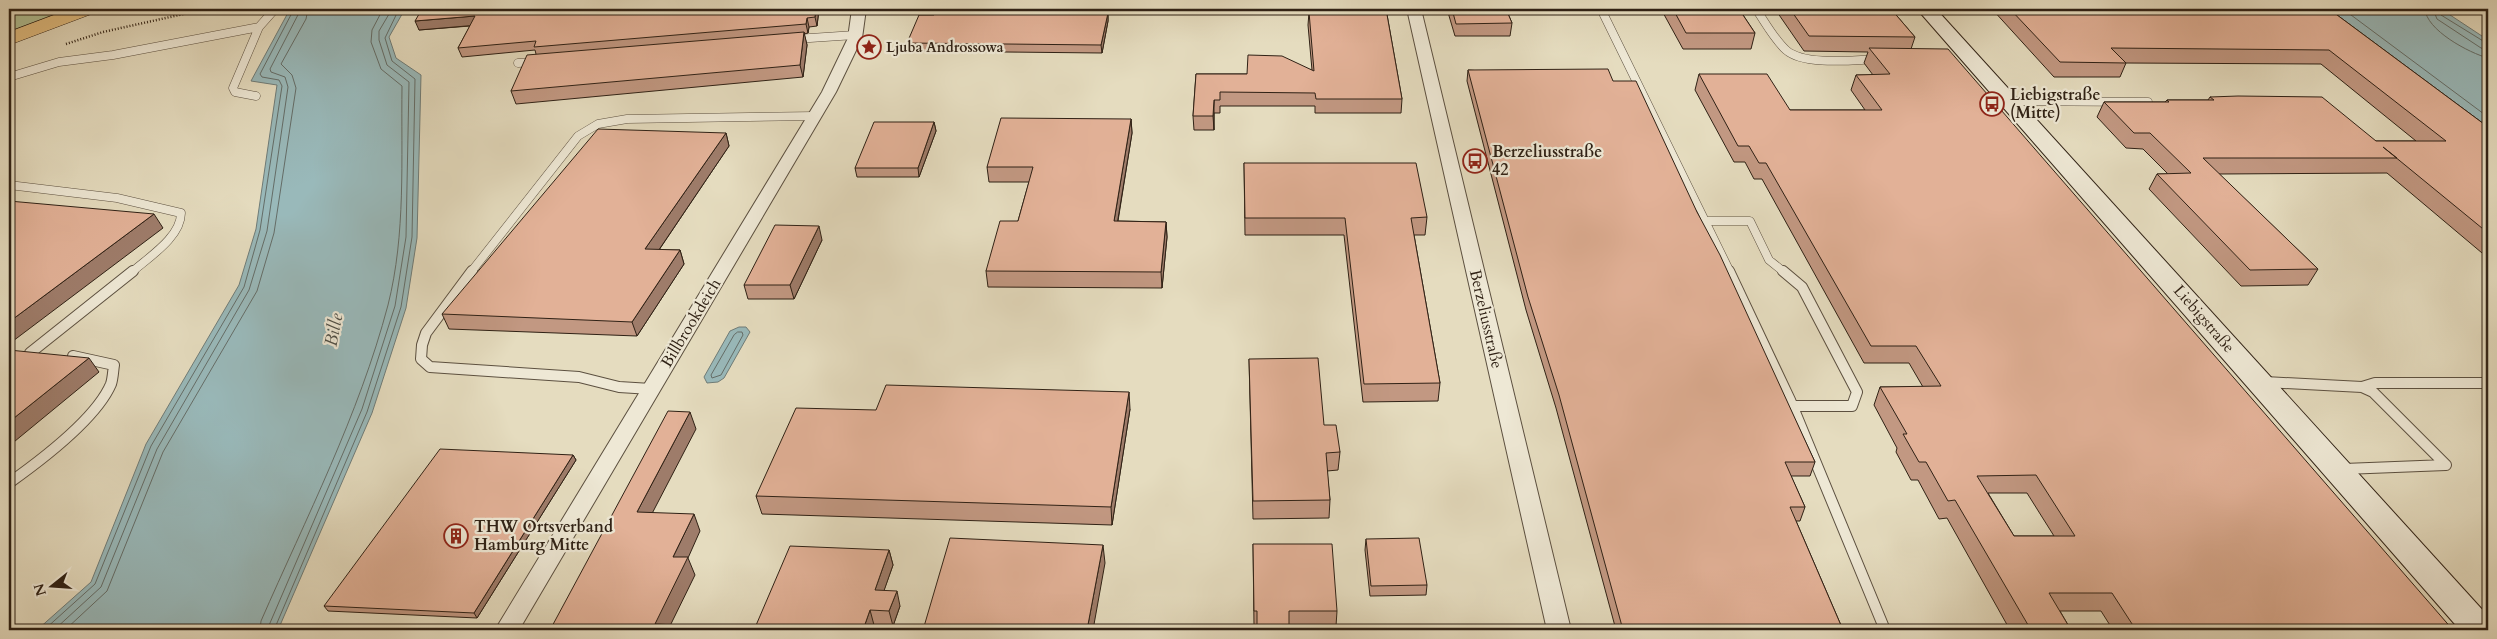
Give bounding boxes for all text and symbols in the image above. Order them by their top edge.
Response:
place icon: Ljuba Androssowa [856,34,882,60]
place label: Ljuba Androssowa [886,38,1004,57]
place label: Liebigstraße (Mitte) [2010,84,2101,124]
bus stop icon: Liebigstraße (Mitte) [1979,91,2005,117]
place label: Berzeliusstraße 42 [1492,141,1602,181]
bus stop icon: Berzeliusstraße 42 [1462,148,1488,174]
street label: Berzeliusstraße [1464,267,1508,371]
street label: Billbrookdeich [656,274,726,372]
street label: Liebigstraße [2168,280,2240,358]
water label: Bille [319,310,350,349]
place label: THW Ortsverband Hamburg Mitte [474,516,613,556]
building icon: THW Ortsverband Hamburg Mitte [443,523,469,549]
north arrow [28,562,78,612]
text: N [29,581,51,598]

